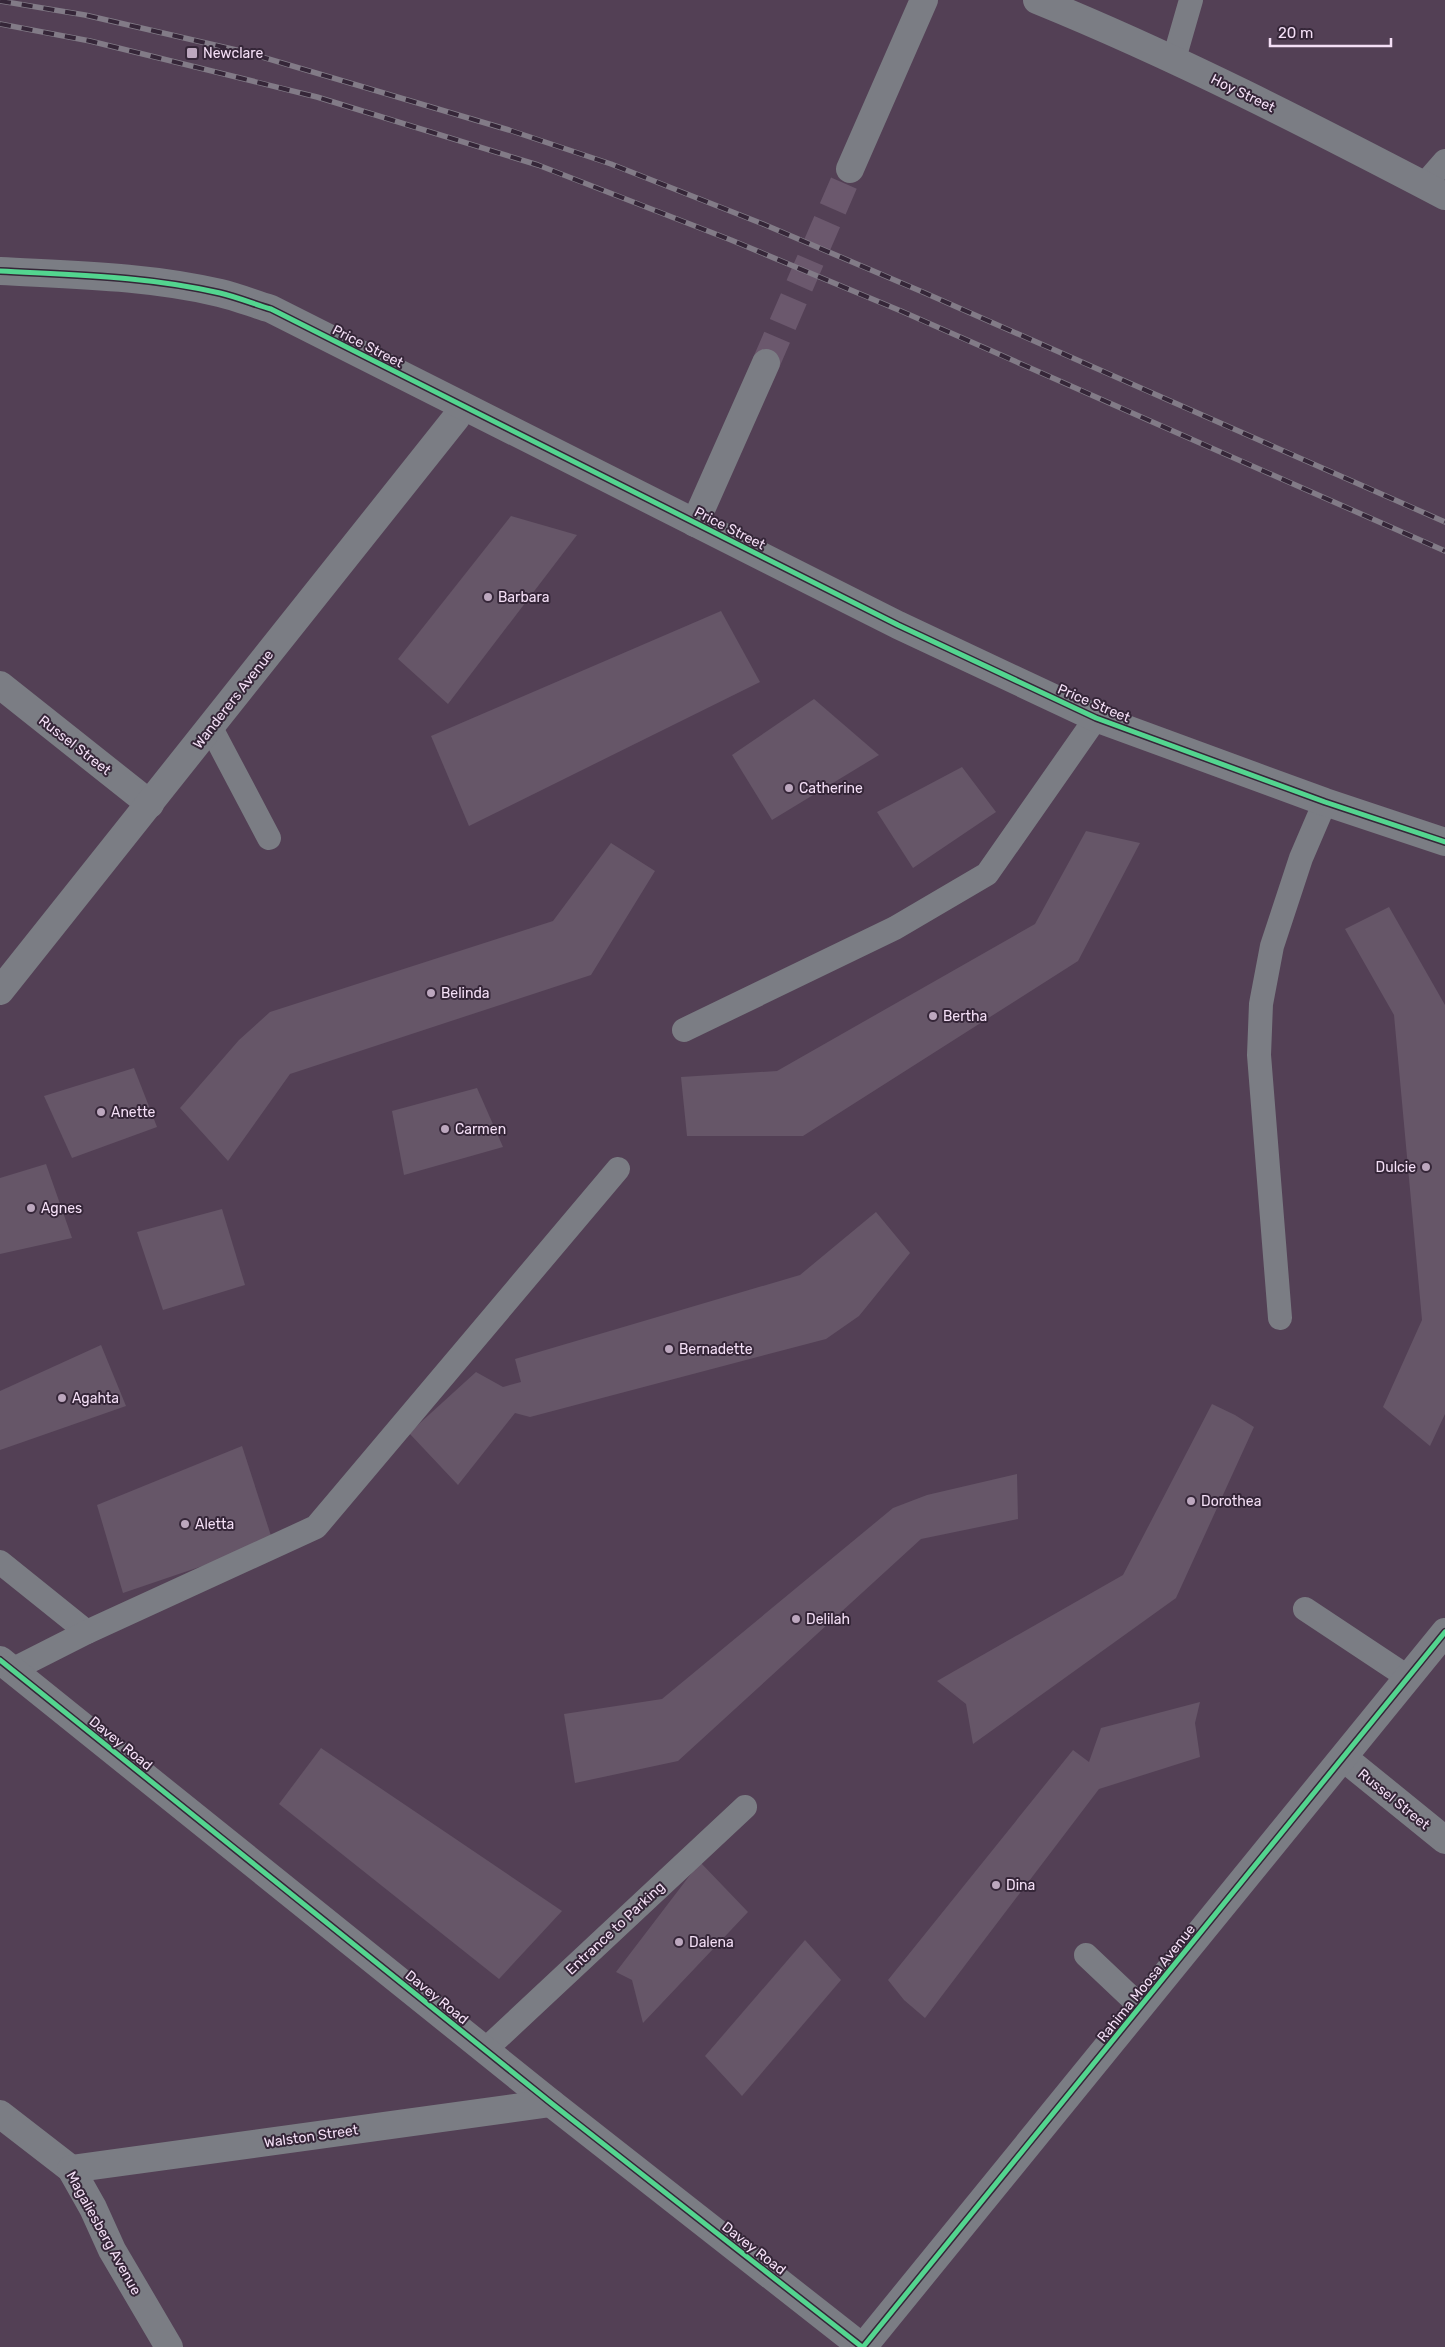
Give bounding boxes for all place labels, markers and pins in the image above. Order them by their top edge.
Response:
place label: Newclare [203,45,263,62]
marker: Newclare [185,46,199,60]
place label: Barbara [498,589,549,606]
marker: Barbara [482,591,494,603]
place label: Catherine [799,780,863,797]
marker: Catherine [783,782,795,794]
place label: Belinda [441,985,490,1002]
marker: Belinda [425,987,437,999]
place label: Bertha [943,1008,987,1025]
marker: Bertha [927,1010,939,1022]
place label: Anette [111,1104,156,1121]
marker: Anette [95,1106,107,1118]
place label: Carmen [455,1121,506,1138]
marker: Carmen [439,1123,451,1135]
place label: Dulcie [1376,1159,1416,1176]
marker: Dulcie [1420,1161,1432,1173]
place label: Agnes [41,1200,82,1217]
marker: Agnes [25,1202,37,1214]
place label: Bernadette [679,1341,753,1358]
marker: Bernadette [663,1343,675,1355]
place label: Agahta [72,1390,119,1407]
marker: Agahta [56,1392,68,1404]
place label: Dorothea [1201,1493,1261,1510]
marker: Dorothea [1185,1495,1197,1507]
place label: Aletta [195,1516,234,1533]
marker: Aletta [179,1518,191,1530]
place label: Delilah [806,1611,850,1628]
marker: Delilah [790,1613,802,1625]
place label: Dina [1006,1877,1035,1894]
marker: Dina [990,1879,1002,1891]
place label: Dalena [689,1934,734,1951]
marker: Dalena [673,1936,685,1948]

